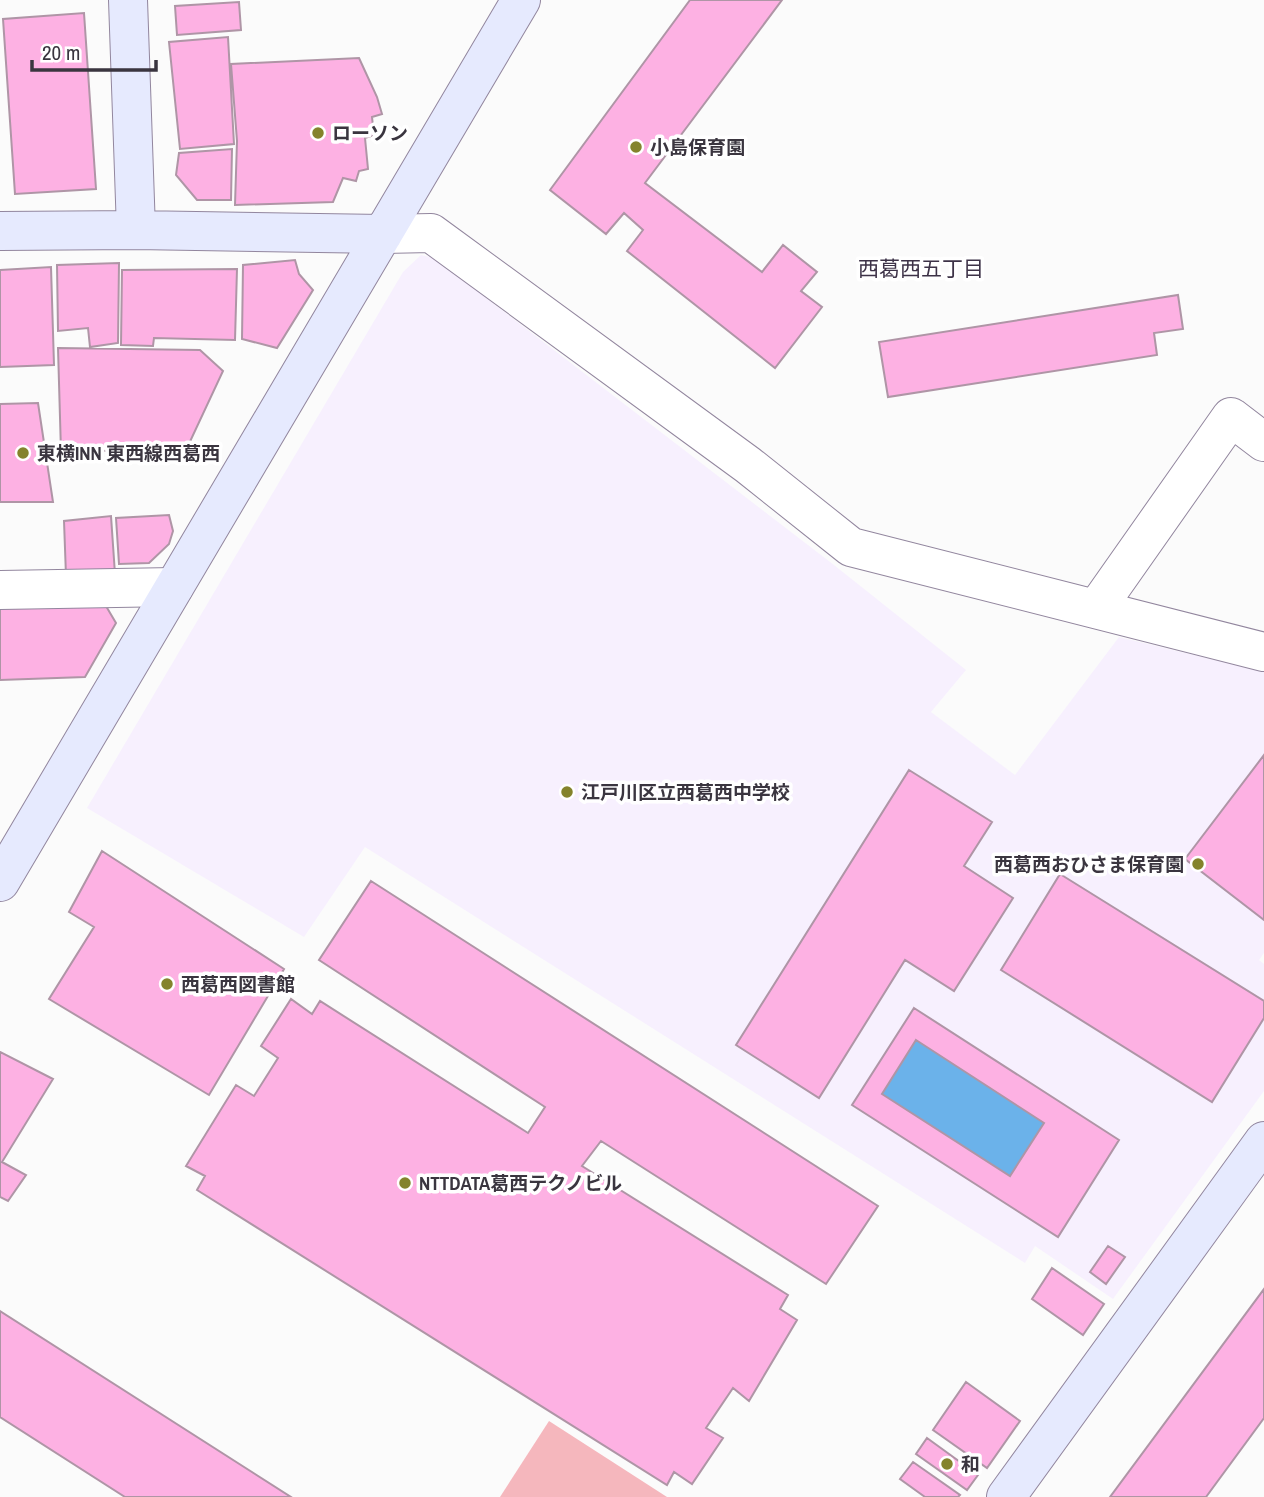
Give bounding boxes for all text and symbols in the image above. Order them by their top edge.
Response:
scale bar [32,28,156,72]
text: 20 m [42,38,80,67]
place label: ローソン [332,120,408,146]
marker: ローソン [310,125,326,141]
place label: 小島保育園 [650,134,745,160]
marker: 小島保育園 [628,139,644,155]
district label: 西葛西五丁目 [858,254,984,283]
place label: 東横INN 東西線西葛西 [37,440,220,466]
marker: 東横INN 東西線西葛西 [15,445,31,461]
place label: 江戸川区立西葛西中学校 [581,779,790,805]
marker: 江戸川区立西葛西中学校 [559,784,575,800]
place label: 西葛西おひさま保育園 [994,851,1184,877]
marker: 西葛西おひさま保育園 [1190,856,1206,872]
place label: 西葛西図書館 [181,971,295,997]
marker: 西葛西図書館 [159,976,175,992]
place label: NTTDATA葛西テクノビル [419,1170,622,1196]
marker: NTTDATA葛西テクノビル [397,1175,413,1191]
place label: 和 [961,1451,980,1477]
marker: 和 [939,1456,955,1472]

